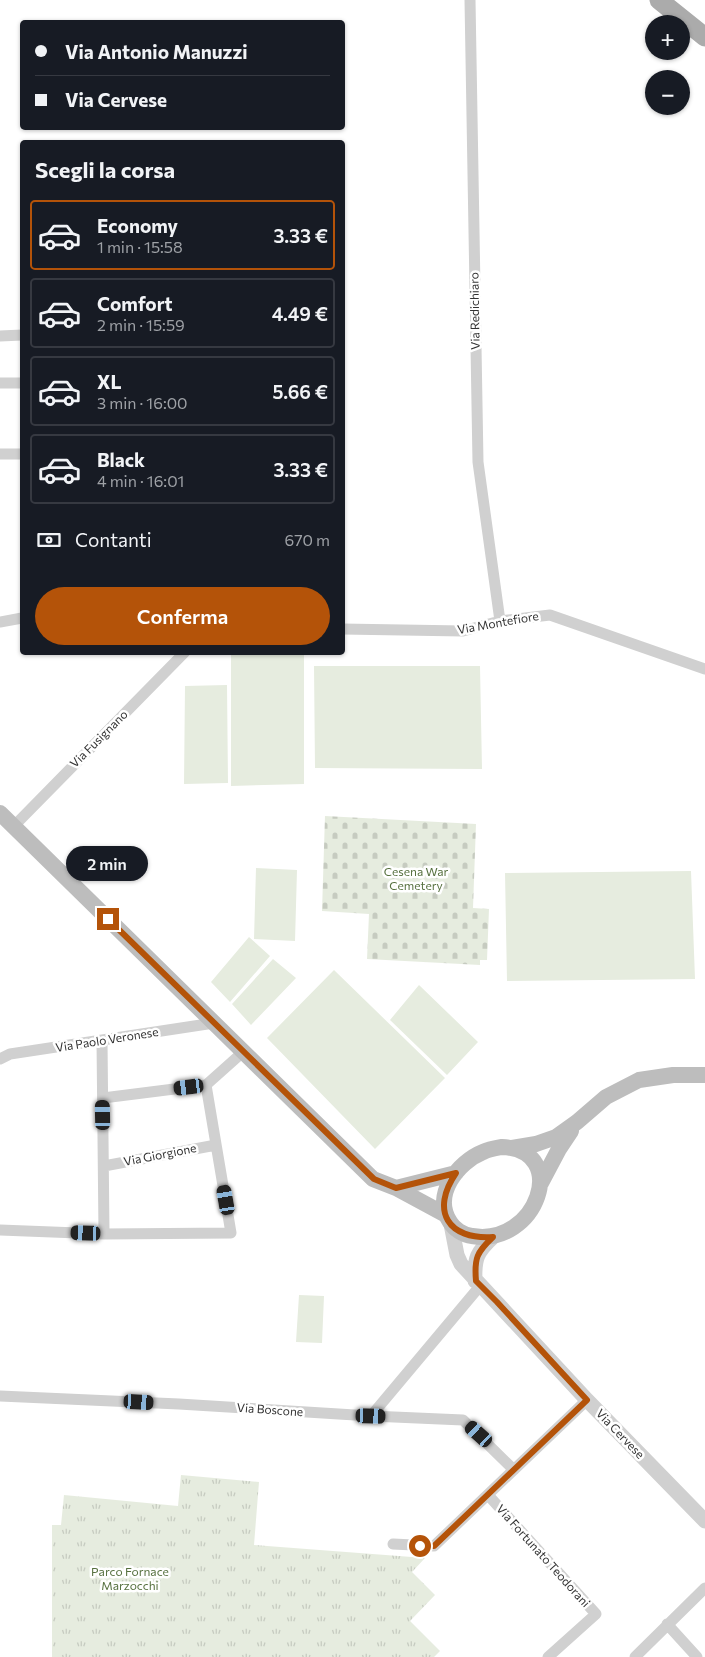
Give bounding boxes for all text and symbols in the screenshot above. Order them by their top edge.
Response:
map controls [645,15,690,115]
button: + [645,15,690,60]
text: Via Antonio Manuzzi [65,40,247,63]
button: − [645,70,690,115]
text: Via Cervese [65,88,167,111]
text: Scegli la corsa [35,156,175,183]
icon: car [37,213,82,258]
text: Economy [97,214,178,237]
text: 3.33 € [274,224,328,247]
text: 1 min · 15:58 [97,237,183,256]
street label: Via Redichiaro [466,272,482,350]
icon: car [37,291,82,336]
text: Comfort [97,292,173,315]
text: 4.49 € [272,302,328,325]
text: 2 min · 15:59 [97,315,185,334]
icon: car [37,369,82,414]
text: XL [97,370,122,393]
text: 5.66 € [272,380,328,403]
text: 3 min · 16:00 [97,393,188,412]
icon: car [37,447,82,492]
text: Black [97,448,145,471]
text: 3.33 € [274,458,328,481]
text: 4 min · 16:01 [97,471,184,490]
icon: cash [35,526,63,554]
text: Contanti [75,528,152,551]
text: 670 m [284,530,330,549]
button: Conferma [35,587,330,645]
street label: Via Montefiore [456,608,540,636]
street label: Via Fusignano [67,707,130,770]
callout: 2 min [67,846,149,882]
text: 2 min [87,854,127,873]
park label: Cesena War Cemetery [384,864,448,892]
route end [97,908,119,930]
street label: Via Paolo Veronese [54,1024,159,1054]
car [173,1078,204,1096]
car [95,1100,110,1130]
street label: Via Giorgione [122,1140,197,1168]
car [216,1184,235,1216]
car [70,1225,101,1241]
car [123,1394,154,1410]
street label: Via Boscone [236,1400,304,1418]
street label: Via Cervese [594,1406,648,1461]
car [355,1408,386,1424]
car [462,1418,495,1450]
street label: Via Fortunato Teodorani [494,1501,593,1609]
route start [409,1535,431,1557]
park label: Parco Fornace Marzocchi [91,1564,169,1592]

